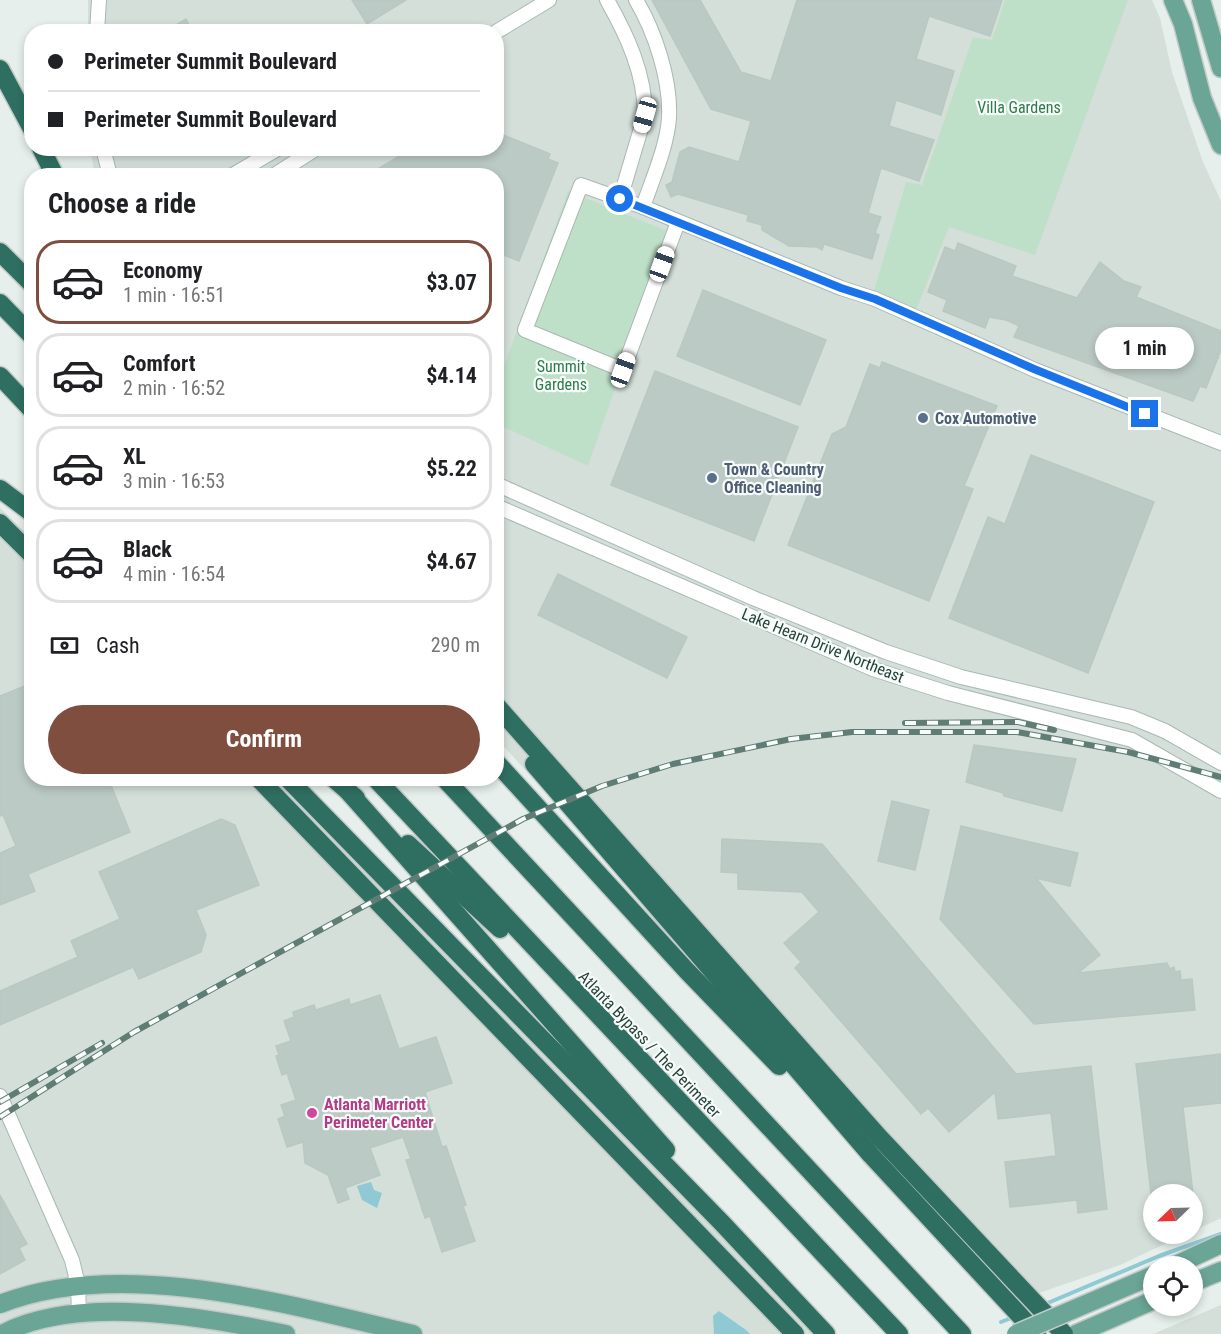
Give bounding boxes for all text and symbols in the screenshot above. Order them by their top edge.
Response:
text: Perimeter Summit Boulevard [84,49,337,74]
car [631,95,659,135]
park label: Villa Gardens [977,98,1061,117]
text: Perimeter Summit Boulevard [84,107,337,132]
route start [606,185,633,212]
text: Choose a ride [48,188,196,220]
car [647,244,677,284]
icon: car [51,255,105,309]
text: Economy [123,258,203,283]
text: $3.07 [426,270,477,295]
text: 1 min · 16:51 [123,283,225,307]
callout: 1 min [1096,327,1194,369]
text: 1 min [1122,336,1167,360]
icon: car [51,348,105,402]
car [608,350,638,390]
text: Comfort [123,351,196,376]
park label: Summit Gardens [535,357,587,394]
text: $4.14 [426,363,477,388]
text: 2 min · 16:52 [123,376,225,400]
route end [1131,400,1158,427]
place label: Cox Automotive [935,409,1037,428]
marker: Cox Automotive [916,411,930,425]
icon: car [51,441,105,495]
text: XL [123,444,146,469]
text: $5.22 [426,456,477,481]
place label: Town & Country Office Cleaning [724,460,824,497]
text: 3 min · 16:53 [123,469,225,493]
marker: Town & Country Office Cleaning [705,471,719,485]
icon: car [51,534,105,588]
text: Black [123,537,172,562]
text: $4.67 [426,549,477,574]
text: 4 min · 16:54 [123,562,225,586]
street label: Lake Hearn Drive Northeast [739,604,907,687]
icon: cash [48,629,81,662]
text: Cash [96,633,140,658]
text: 290 m [431,633,480,657]
button: Confirm [48,705,480,774]
street label: Atlanta Bypass / The Perimeter [575,967,725,1122]
place label: Atlanta Marriott Perimeter Center [324,1095,434,1132]
marker: Atlanta Marriott Perimeter Center [305,1106,319,1120]
north arrow [1143,1184,1203,1244]
map controls [1143,1184,1203,1316]
button: locate [1143,1256,1203,1316]

